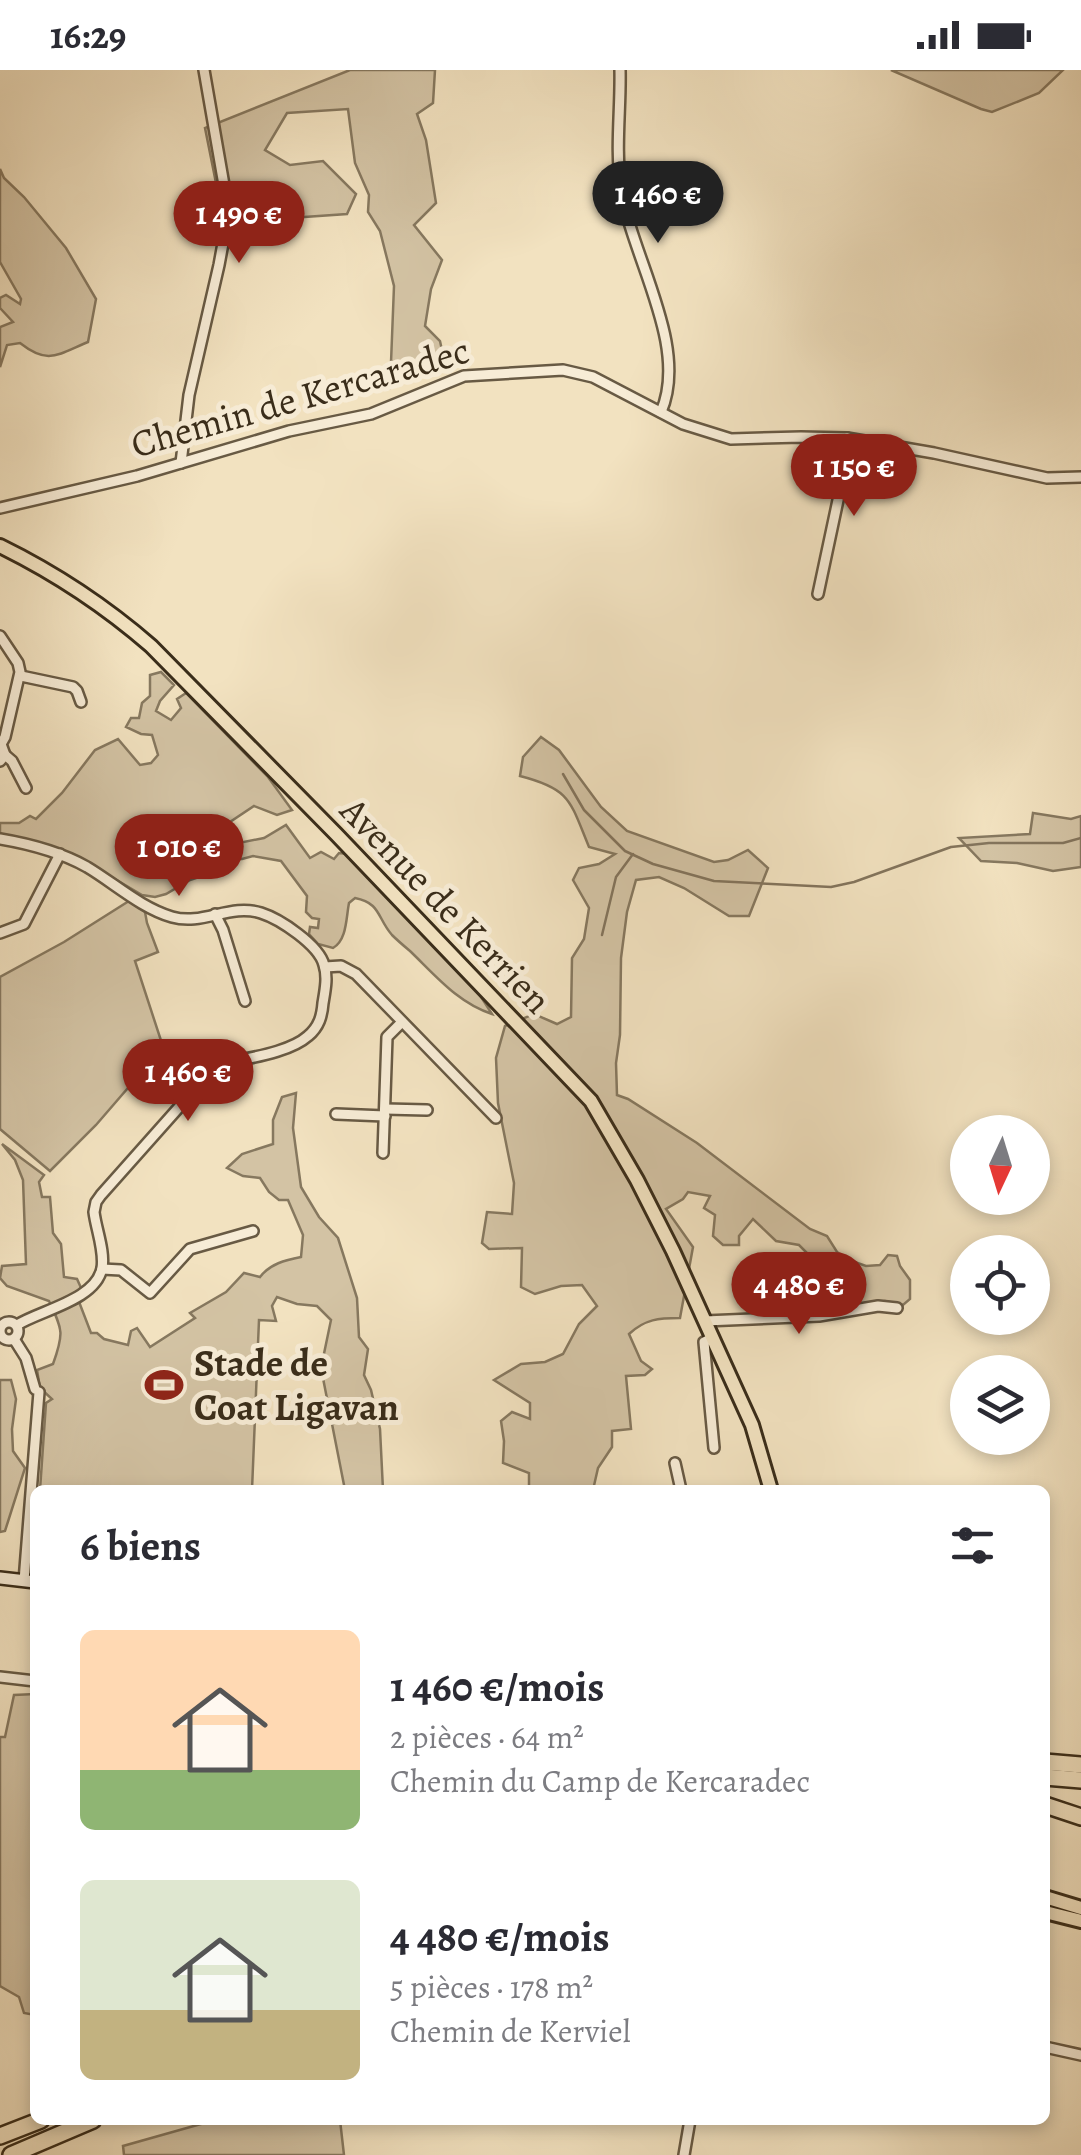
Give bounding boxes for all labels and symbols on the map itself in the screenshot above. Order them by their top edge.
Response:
pin: 1 460 € [566,161,750,246]
pin: 1 490 € [147,181,331,266]
street label: Chemin de Kercaradec [125,324,475,470]
pin: 1 150 € [762,434,946,519]
street label: Avenue de Kerrien [328,784,563,1025]
pin: 1 010 € [87,814,271,899]
pin: 1 460 € [96,1039,280,1124]
north arrow [950,1115,1050,1215]
pin: 4 480 € [707,1252,891,1337]
place label: Stade de Coat Ligavan [194,1337,399,1433]
sports icon: Stade de Coat Ligavan [143,1364,185,1406]

